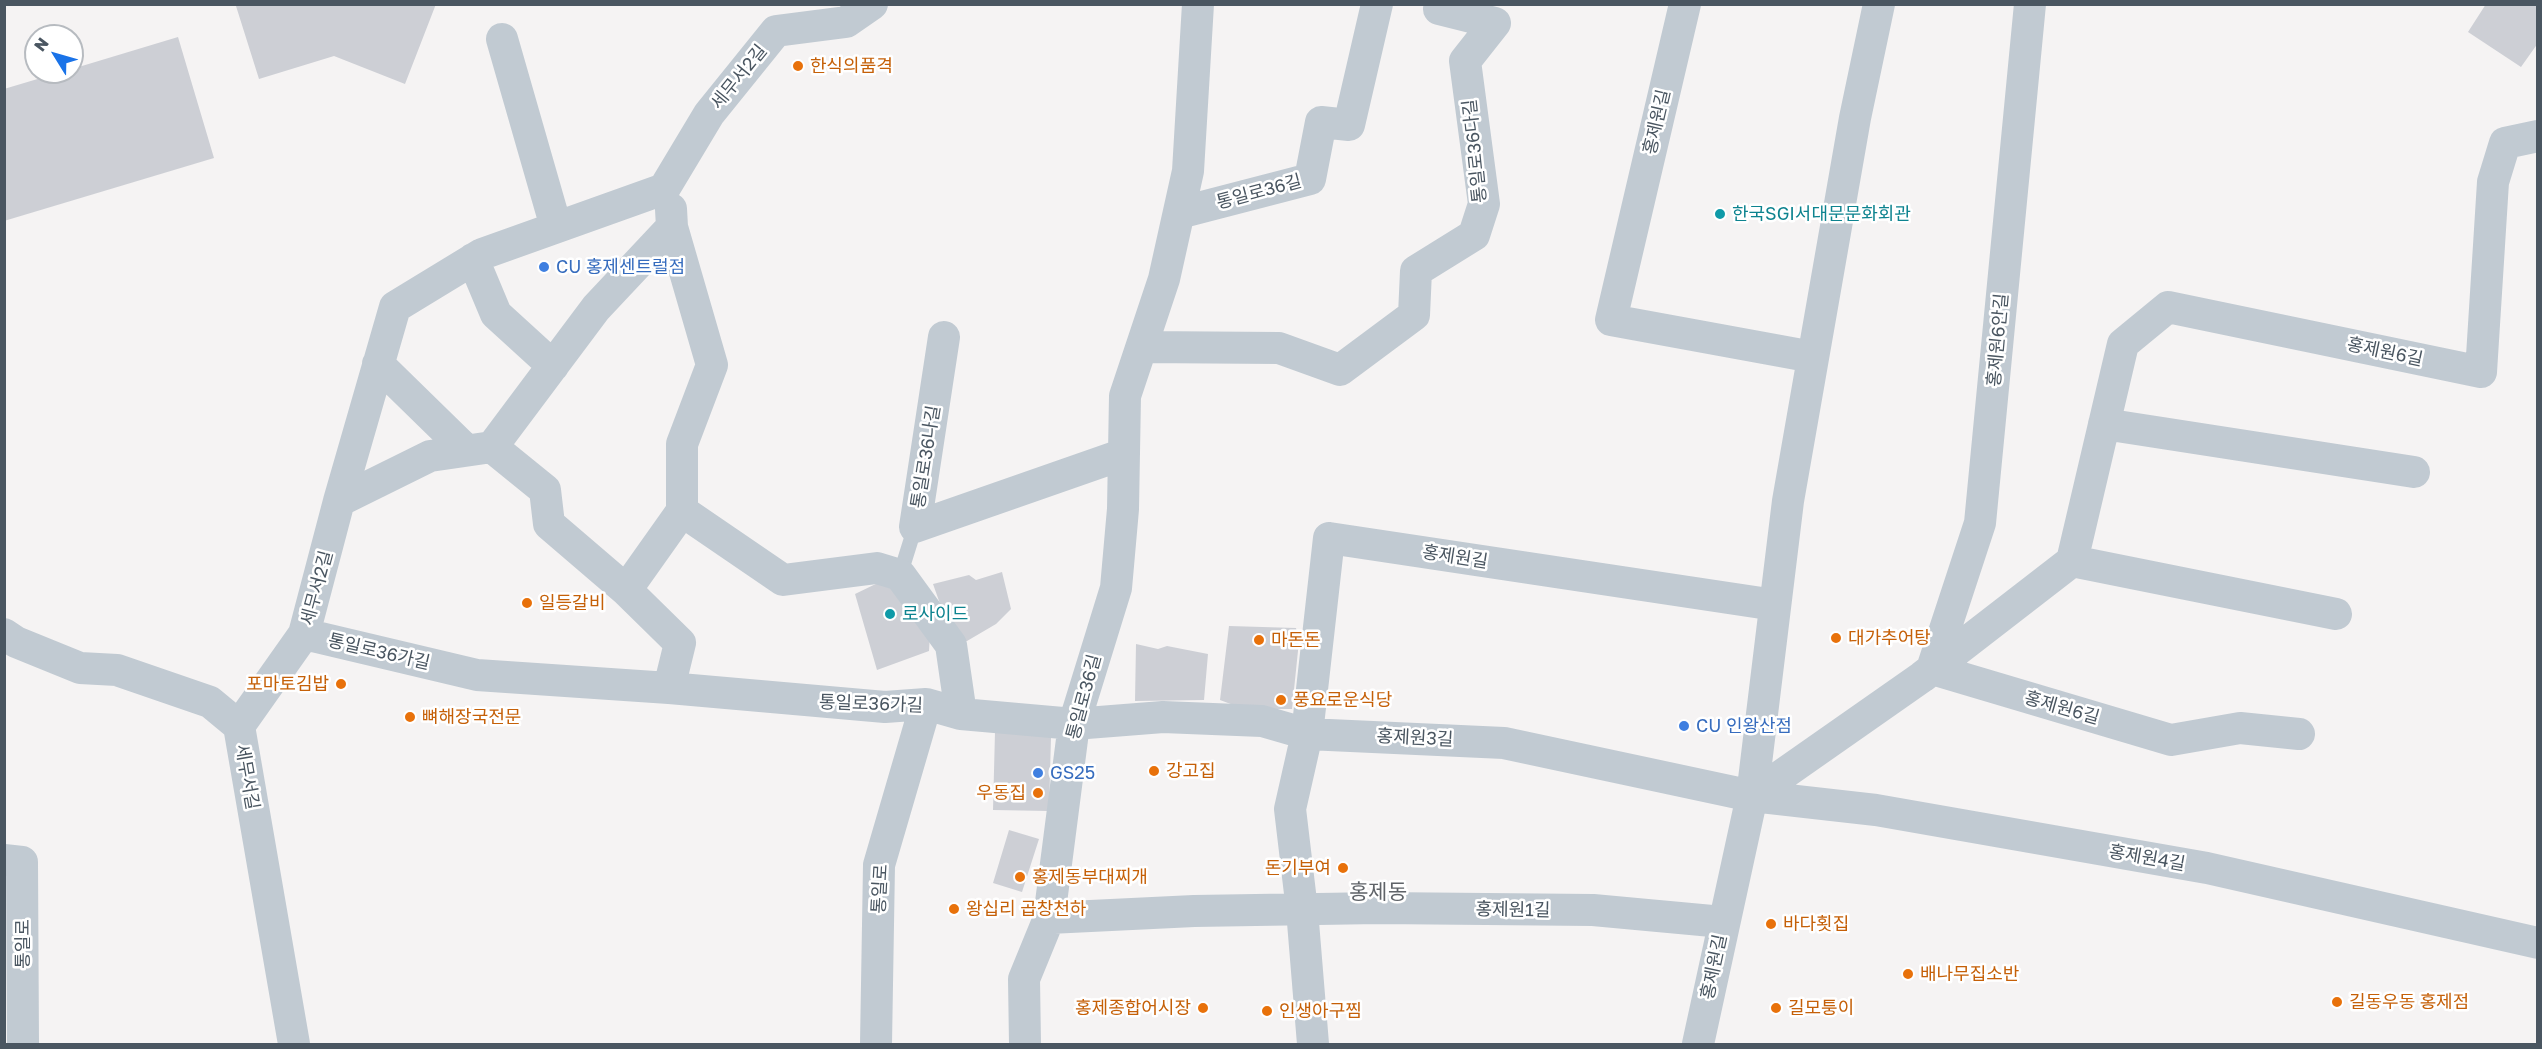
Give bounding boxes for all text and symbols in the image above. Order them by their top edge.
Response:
north arrow [24,24,84,84]
text: N [30,33,53,55]
street label: 세무서2길 [706,40,772,114]
place label: 한식의품격 [810,55,893,77]
marker: 한식의품격 [791,59,805,73]
street label: 홍제원길 [1639,87,1675,157]
street label: 통일로36다길 [1459,98,1491,204]
street label: 통일로36길 [1214,170,1304,214]
place label: 한국SGI서대문문화회관 [1732,203,1911,225]
marker: 한국SGI서대문문화회관 [1713,207,1727,221]
place label: CU 홍제센트럴점 [556,256,685,278]
marker: CU 홍제센트럴점 [537,260,551,274]
street label: 홍제원6안길 [1983,292,2013,388]
street label: 홍제원6길 [2345,333,2425,371]
street label: 통일로36나길 [907,404,945,510]
street label: 홍제원길 [1421,541,1489,573]
street label: 세무서2길 [297,548,337,628]
place label: 일등갈비 [539,592,605,614]
marker: 일등갈비 [520,596,534,610]
place label: 로사이드 [902,603,968,625]
marker: 로사이드 [883,607,897,621]
place label: 대가추어탕 [1848,627,1931,649]
place label: 마돈돈 [1271,629,1321,651]
street label: 통일로36가길 [326,630,432,674]
marker: 대가추어탕 [1829,631,1843,645]
marker: 마돈돈 [1252,633,1266,647]
street label: 통일로36길 [1062,652,1106,742]
place label: 포마토김밥 [246,673,329,695]
marker: 포마토김밥 [334,677,348,691]
street label: 홍제원6길 [2022,687,2102,729]
place label: 풍요로운식당 [1293,689,1392,711]
street label: 통일로36가길 [819,691,923,717]
marker: 풍요로운식당 [1274,693,1288,707]
place label: 뼈해장국전문 [422,706,521,728]
marker: 뼈해장국전문 [403,710,417,724]
place label: CU 인왕산점 [1696,715,1792,737]
marker: CU 인왕산점 [1677,719,1691,733]
street label: 홍제원3길 [1376,725,1454,751]
street label: 세무서길 [231,743,263,811]
place label: 강고집 [1166,760,1216,782]
place label: GS25 [1050,762,1095,784]
marker: 강고집 [1147,764,1161,778]
marker: GS25 [1031,766,1045,780]
place label: 우동집 [976,782,1026,804]
marker: 우동집 [1031,786,1045,800]
street label: 홍제원4길 [2107,841,2187,875]
place label: 돈기부여 [1265,857,1331,879]
marker: 돈기부여 [1336,861,1350,875]
street label: 통일로 [868,864,892,914]
place label: 홍제동부대찌개 [1032,866,1148,888]
marker: 홍제동부대찌개 [1013,870,1027,884]
district label: 홍제동 [1349,879,1407,905]
place label: 왕십리 곱창천하 [966,898,1086,920]
street label: 홍제원1길 [1475,899,1551,921]
marker: 왕십리 곱창천하 [947,902,961,916]
place label: 바다횟집 [1783,913,1849,935]
marker: 바다횟집 [1764,917,1778,931]
street label: 통일로 [12,919,34,969]
street label: 홍제원길 [1697,932,1731,1002]
place label: 배나무집소반 [1920,963,2019,985]
marker: 배나무집소반 [1901,967,1915,981]
place label: 길동우동 홍제점 [2349,991,2469,1013]
marker: 길동우동 홍제점 [2330,995,2344,1009]
place label: 홍제종합어시장 [1075,997,1191,1019]
place label: 길모퉁이 [1788,997,1854,1019]
place label: 인생아구찜 [1279,1000,1362,1022]
marker: 홍제종합어시장 [1196,1001,1210,1015]
marker: 길모퉁이 [1769,1001,1783,1015]
marker: 인생아구찜 [1260,1004,1274,1018]

